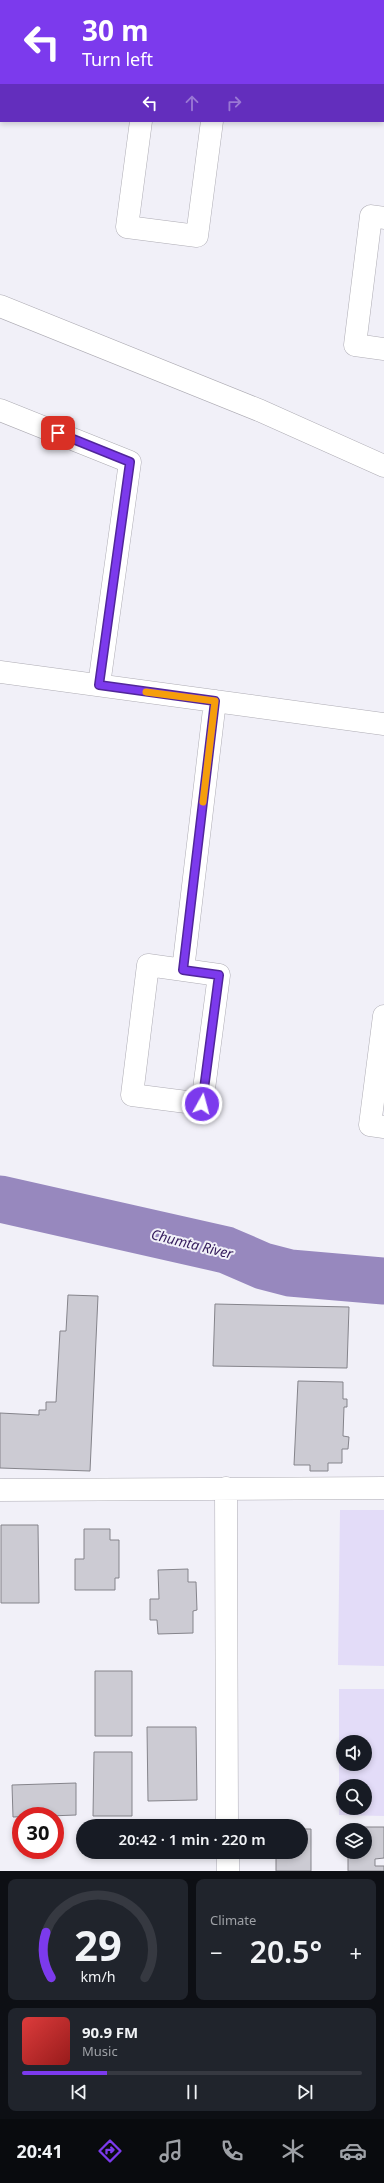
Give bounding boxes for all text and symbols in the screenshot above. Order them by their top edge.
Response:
text: 30 m [82,11,149,49]
icon: left [16,16,68,68]
text: Turn left [82,47,153,71]
icon: left [139,92,161,114]
icon: ahead [181,92,203,114]
icon: right [223,92,245,114]
pin [41,416,75,450]
icon: arrive [47,422,69,444]
position arrow [181,1083,223,1125]
water label: Chumta River [149,1224,235,1263]
map controls [336,1735,372,1859]
button: sound [336,1735,372,1771]
button: search [336,1779,372,1815]
speed limit sign: 30 [12,1807,64,1859]
button: layers [336,1823,372,1859]
text: 20:42 · 1 min · 220 m [118,1829,266,1849]
text: Climate [210,1911,256,1929]
text: 29 [74,1916,122,1972]
text: 20.5° [250,1931,322,1972]
text: − [210,1937,223,1967]
text: + [349,1937,362,1967]
text: km/h [80,1966,116,1985]
text: 90.9 FM [82,2022,138,2042]
text: Music [82,2042,118,2060]
icon: previous [68,2081,90,2103]
icon: pause [181,2081,203,2103]
icon: next [294,2081,316,2103]
icon: directions [96,2137,124,2165]
icon: music [157,2137,185,2165]
icon: phone [218,2137,246,2165]
icon: climate [279,2137,307,2165]
icon: car [339,2137,367,2165]
text: 20:41 [16,2139,63,2163]

